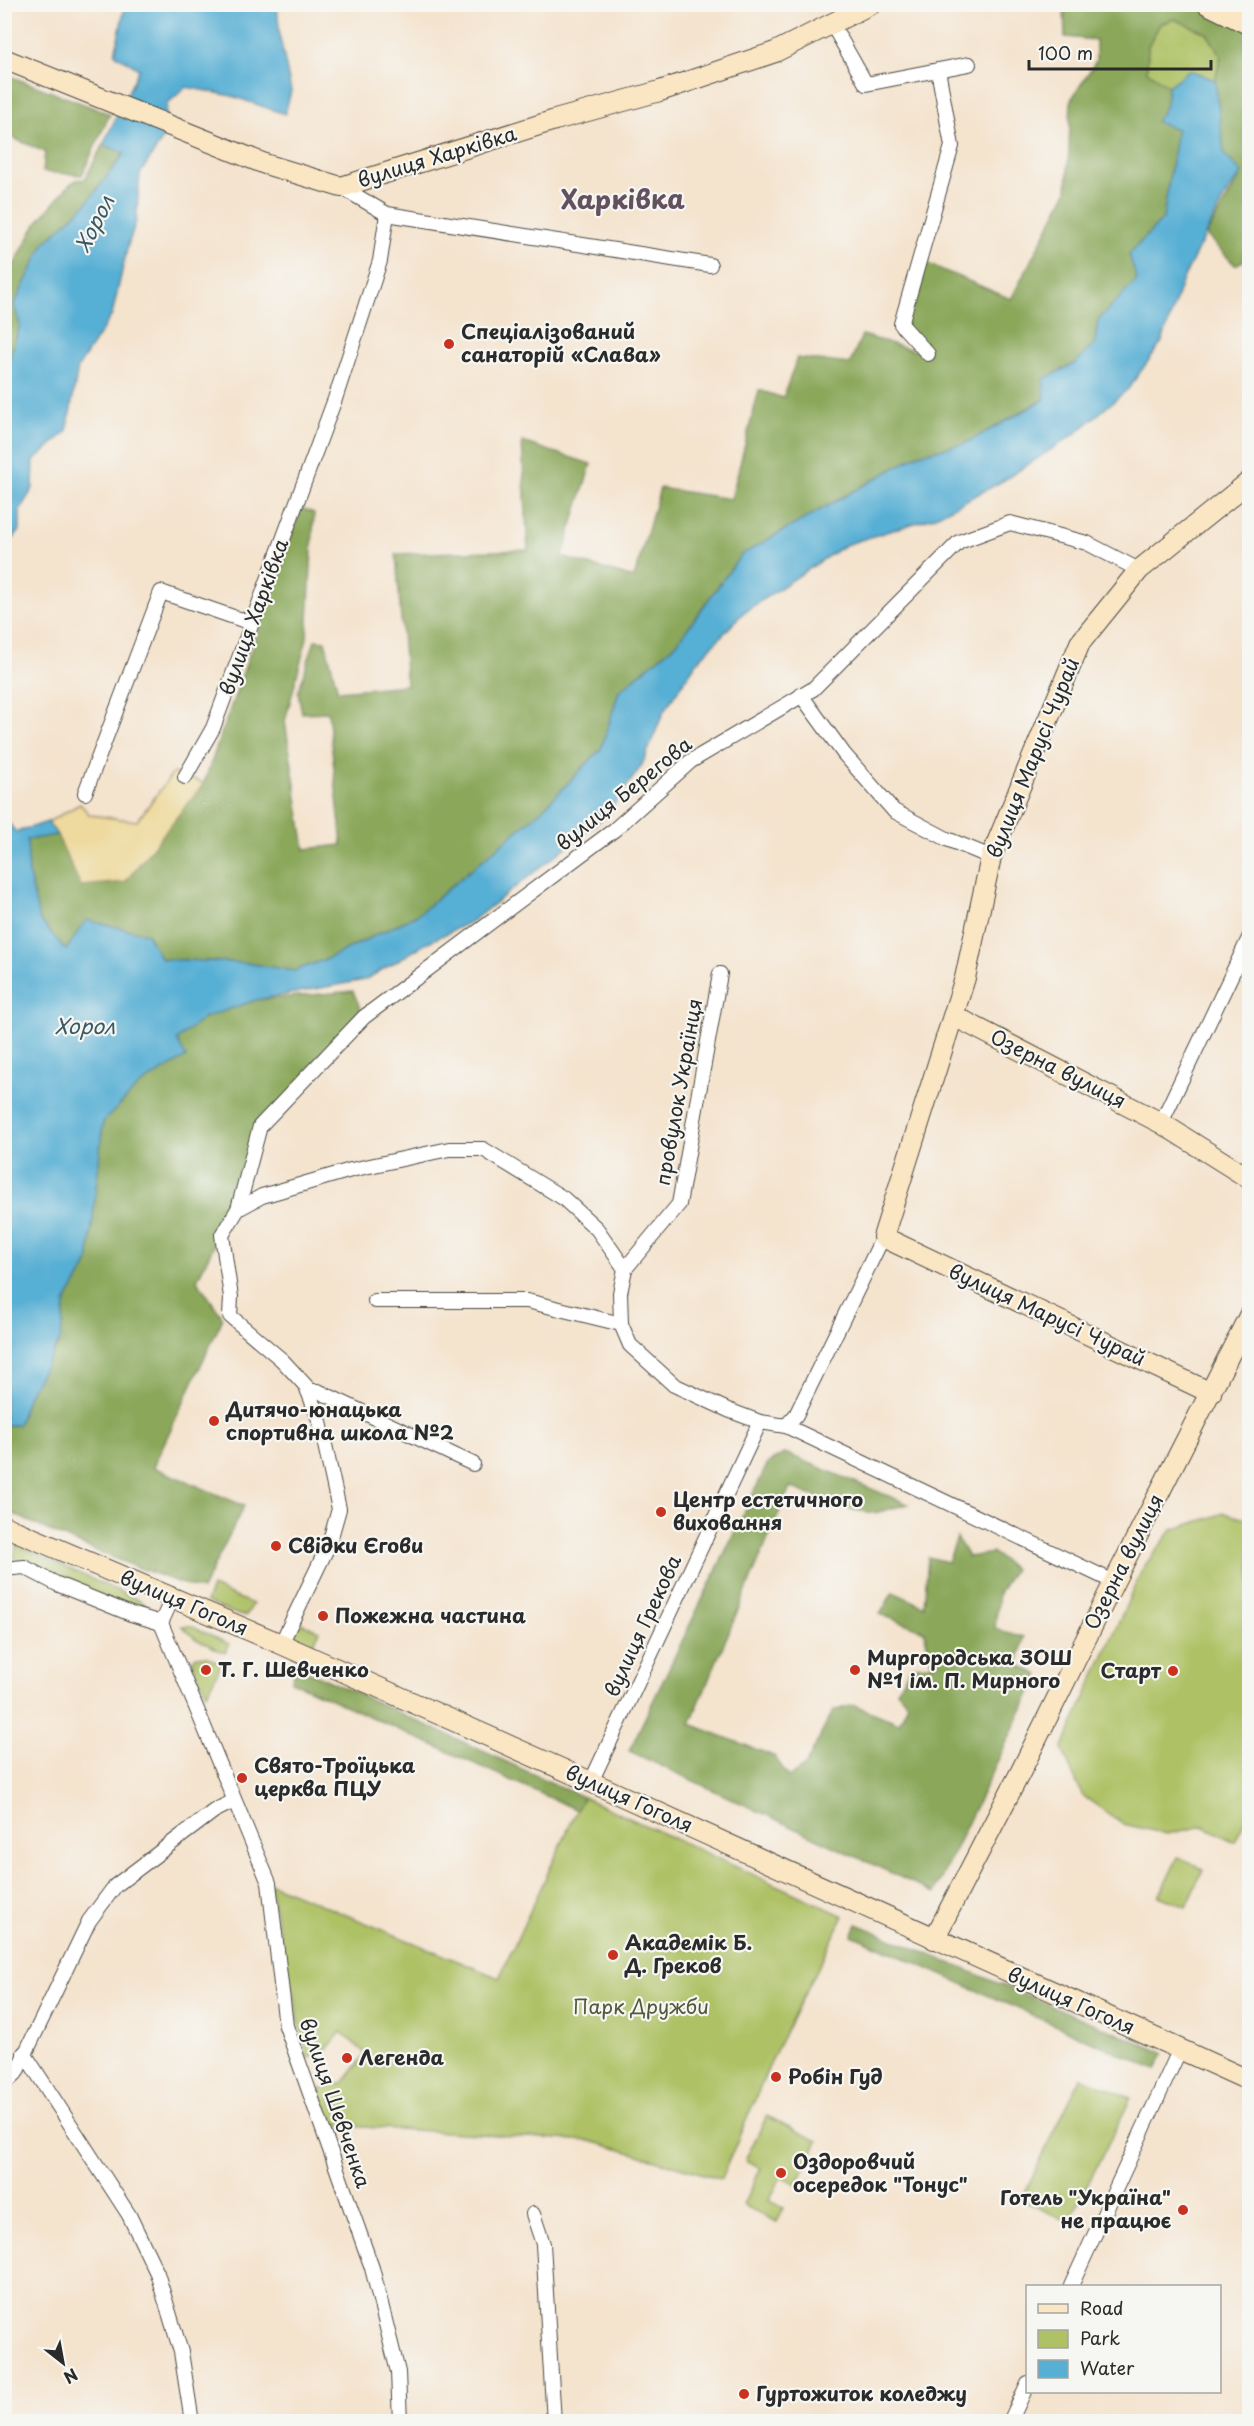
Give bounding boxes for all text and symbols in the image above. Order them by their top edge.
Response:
scale bar [1029,33,1210,71]
text: 100 m [1038,39,1093,66]
street label: вулиця Харківка [354,117,520,194]
district label: Харківка [561,179,685,218]
water label: Хорол [65,189,121,257]
place label: Спеціалізований санаторій «Слава» [461,316,661,369]
marker: Спеціалізований санаторій «Слава» [442,337,456,351]
street label: вулиця Харківка [211,534,296,699]
street label: вулиця Марусі Чурай [978,653,1086,862]
street label: вулиця Берегова [549,729,698,857]
street label: провулок Українця [647,996,709,1188]
water label: Хорол [55,1009,115,1041]
street label: Озерна вулиця [985,1021,1132,1115]
street label: вулиця Марусі Чурай [944,1255,1151,1373]
place label: Дитячо-юнацька спортивна школа №2 [225,1394,454,1447]
marker: Дитячо-юнацька спортивна школа №2 [207,1414,221,1428]
place label: Центр естетичного виховання [673,1484,863,1537]
street label: Озерна вулиця [1076,1488,1170,1635]
marker: Центр естетичного виховання [654,1505,668,1519]
place label: Свідки Єгови [288,1530,423,1560]
marker: Свідки Єгови [269,1539,283,1553]
street label: вулиця Грекова [596,1549,688,1702]
street label: вулиця Гоголя [116,1562,253,1643]
place label: Пожежна частина [335,1600,526,1630]
marker: Пожежна частина [316,1609,330,1623]
place label: Миргородська ЗОШ №1 ім. П. Мирного [867,1642,1072,1695]
place label: Т. Г. Шевченко [218,1654,369,1684]
place label: Старт [1100,1655,1162,1685]
marker: Т. Г. Шевченко [199,1663,213,1677]
marker: Миргородська ЗОШ №1 ім. П. Мирного [848,1663,862,1677]
marker: Старт [1166,1664,1180,1678]
place label: Свято-Троїцька церква ПЦУ [254,1750,416,1803]
street label: вулиця Гоголя [561,1757,698,1840]
marker: Свято-Троїцька церква ПЦУ [235,1771,249,1785]
place label: Академік Б. Д. Греков [624,1927,752,1980]
marker: Академік Б. Д. Греков [606,1948,620,1962]
street label: вулиця Гоголя [1003,1959,1140,2042]
park label: Парк Дружби [573,1991,709,2021]
street label: вулиця Шевченка [293,2014,379,2192]
place label: Легенда [359,2042,445,2072]
marker: Легенда [340,2051,354,2065]
place label: Робін Гуд [788,2061,882,2091]
marker: Робін Гуд [769,2070,783,2084]
place label: Оздоровчий осередок "Тонус" [793,2146,968,2199]
marker: Оздоровчий осередок "Тонус" [774,2166,788,2180]
place label: Готель "Україна" не працює [1000,2182,1172,2235]
marker: Готель "Україна" не працює [1176,2203,1190,2217]
legend [1026,2285,1221,2393]
text: Road [1080,2294,1124,2321]
text: Park [1080,2324,1120,2351]
north arrow [33,2333,93,2393]
text: Water [1080,2354,1135,2381]
text: N [60,2363,83,2390]
place label: Гуртожиток коледжу [756,2378,967,2408]
marker: Гуртожиток коледжу [737,2387,751,2401]

